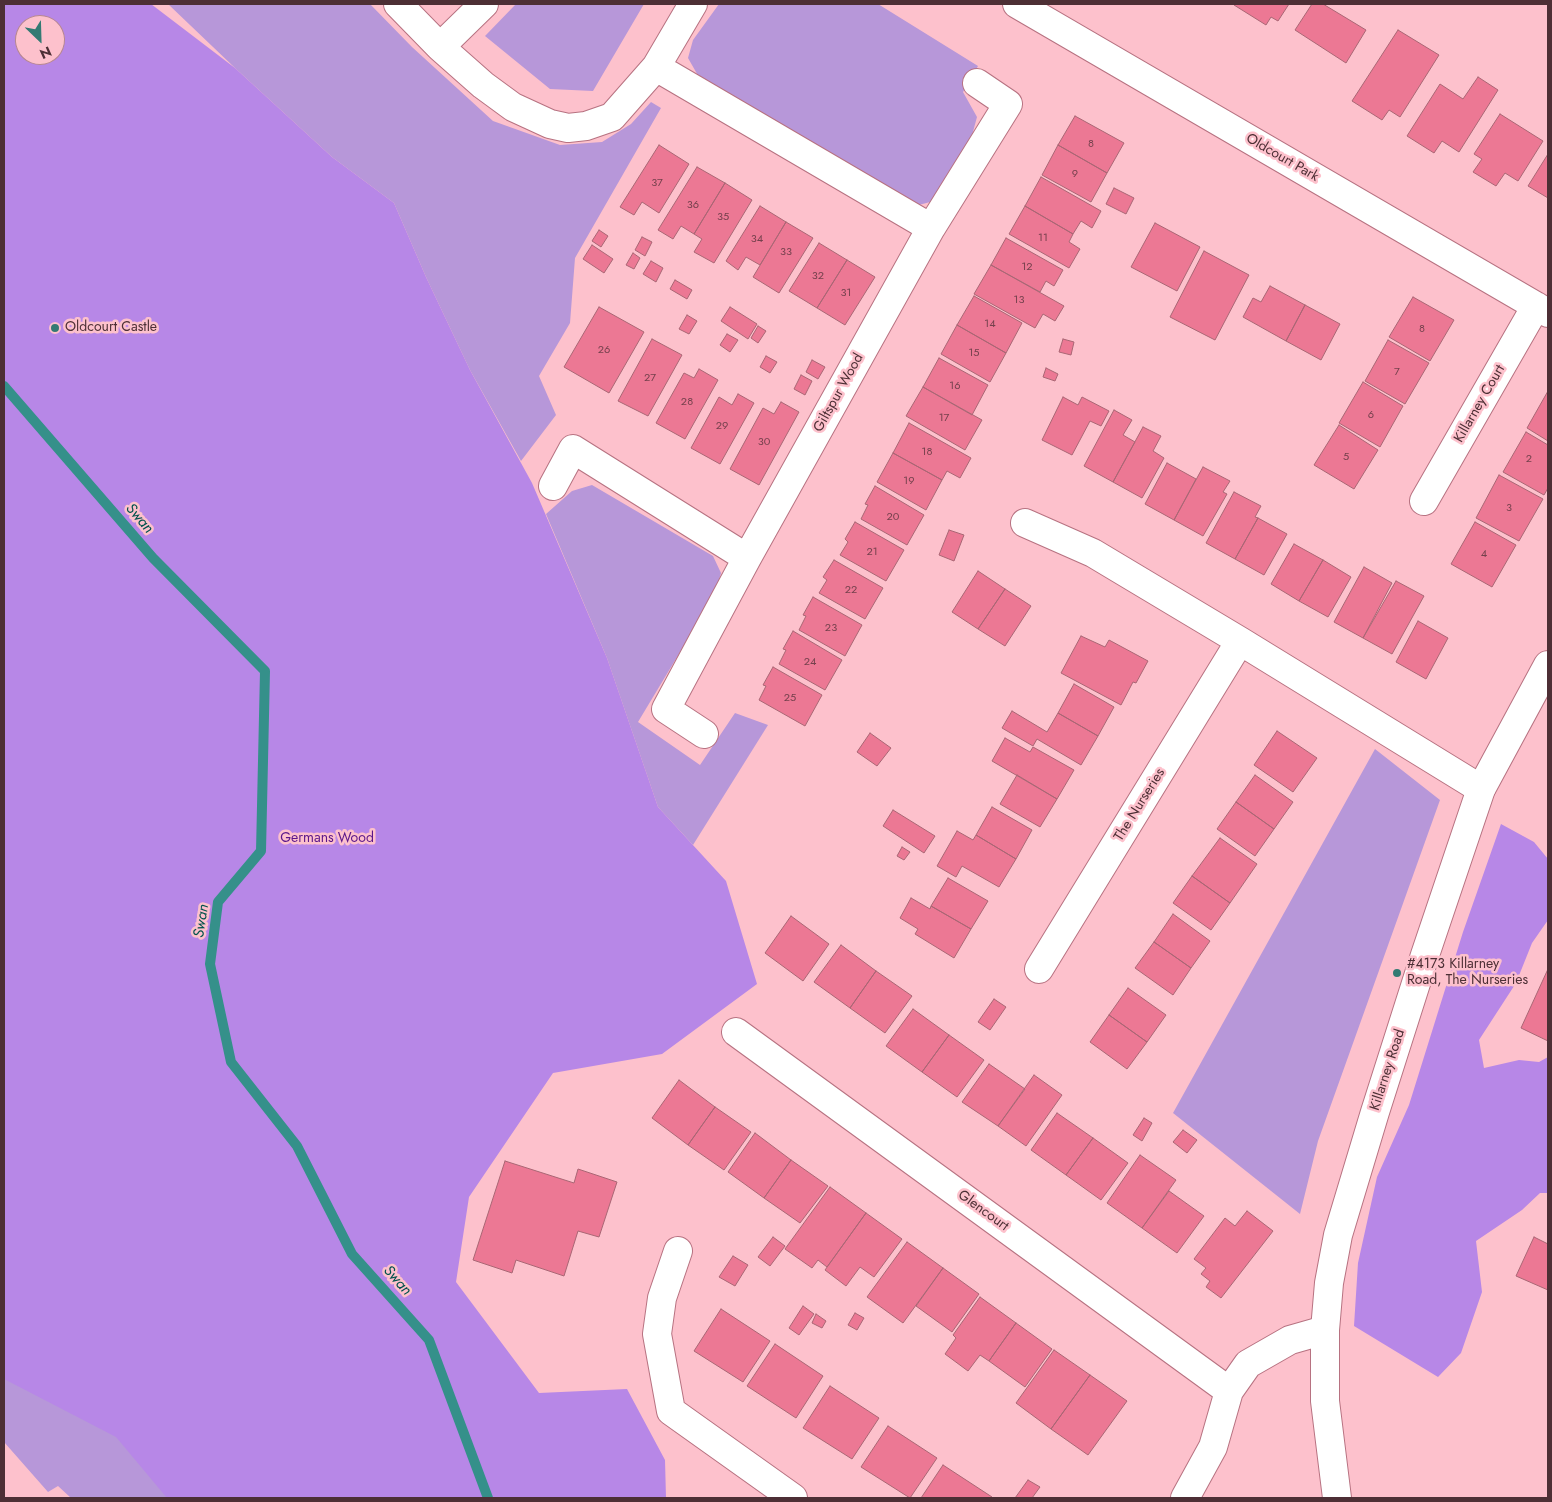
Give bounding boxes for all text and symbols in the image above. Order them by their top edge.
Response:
north arrow [15,15,65,65]
text: N [37,41,55,64]
street label: Oldcourt Park [1243,130,1321,186]
house number: 8 [1088,137,1094,151]
house number: 9 [1072,167,1078,181]
house number: 37 [651,176,663,190]
house number: 36 [687,198,699,212]
house number: 35 [717,210,729,224]
house number: 11 [1038,231,1048,245]
house number: 34 [751,232,763,246]
house number: 33 [780,245,792,259]
house number: 12 [1021,260,1033,274]
house number: 32 [812,269,824,283]
house number: 31 [841,286,851,300]
house number: 13 [1014,293,1024,307]
house number: 14 [984,317,996,331]
place label: Oldcourt Castle [65,320,157,336]
marker: Oldcourt Castle [49,322,61,334]
house number: 8 [1419,322,1425,336]
house number: 26 [598,343,610,357]
house number: 15 [968,346,980,360]
street label: Giltspur Wood [811,351,867,435]
street label: Killarney Court [1451,362,1509,446]
house number: 7 [1394,365,1400,379]
house number: 27 [644,371,656,385]
house number: 16 [949,379,961,393]
house number: 28 [681,395,693,409]
house number: 6 [1368,408,1374,422]
house number: 17 [939,411,949,425]
house number: 29 [716,419,728,433]
house number: 30 [758,435,770,449]
house number: 18 [922,445,932,459]
house number: 5 [1343,450,1349,464]
house number: 2 [1526,452,1532,466]
house number: 19 [903,474,915,488]
water label: Swan [121,500,157,538]
house number: 3 [1506,501,1512,515]
house number: 20 [887,510,899,524]
house number: 21 [866,545,878,559]
house number: 4 [1481,547,1487,561]
house number: 22 [845,583,857,597]
house number: 23 [825,621,837,635]
house number: 24 [804,655,816,669]
house number: 25 [784,691,796,705]
street label: The Nurseries [1111,766,1169,844]
park label: Germans Wood [280,831,374,847]
water label: Swan [190,903,214,939]
place label: #4173 Killarney Road, The Nurseries [1407,957,1528,990]
marker: #4173 Killarney Road, The Nurseries [1391,967,1403,979]
street label: Killarney Road [1367,1027,1409,1113]
street label: Glencourt [954,1187,1012,1235]
water label: Swan [379,1262,415,1300]

